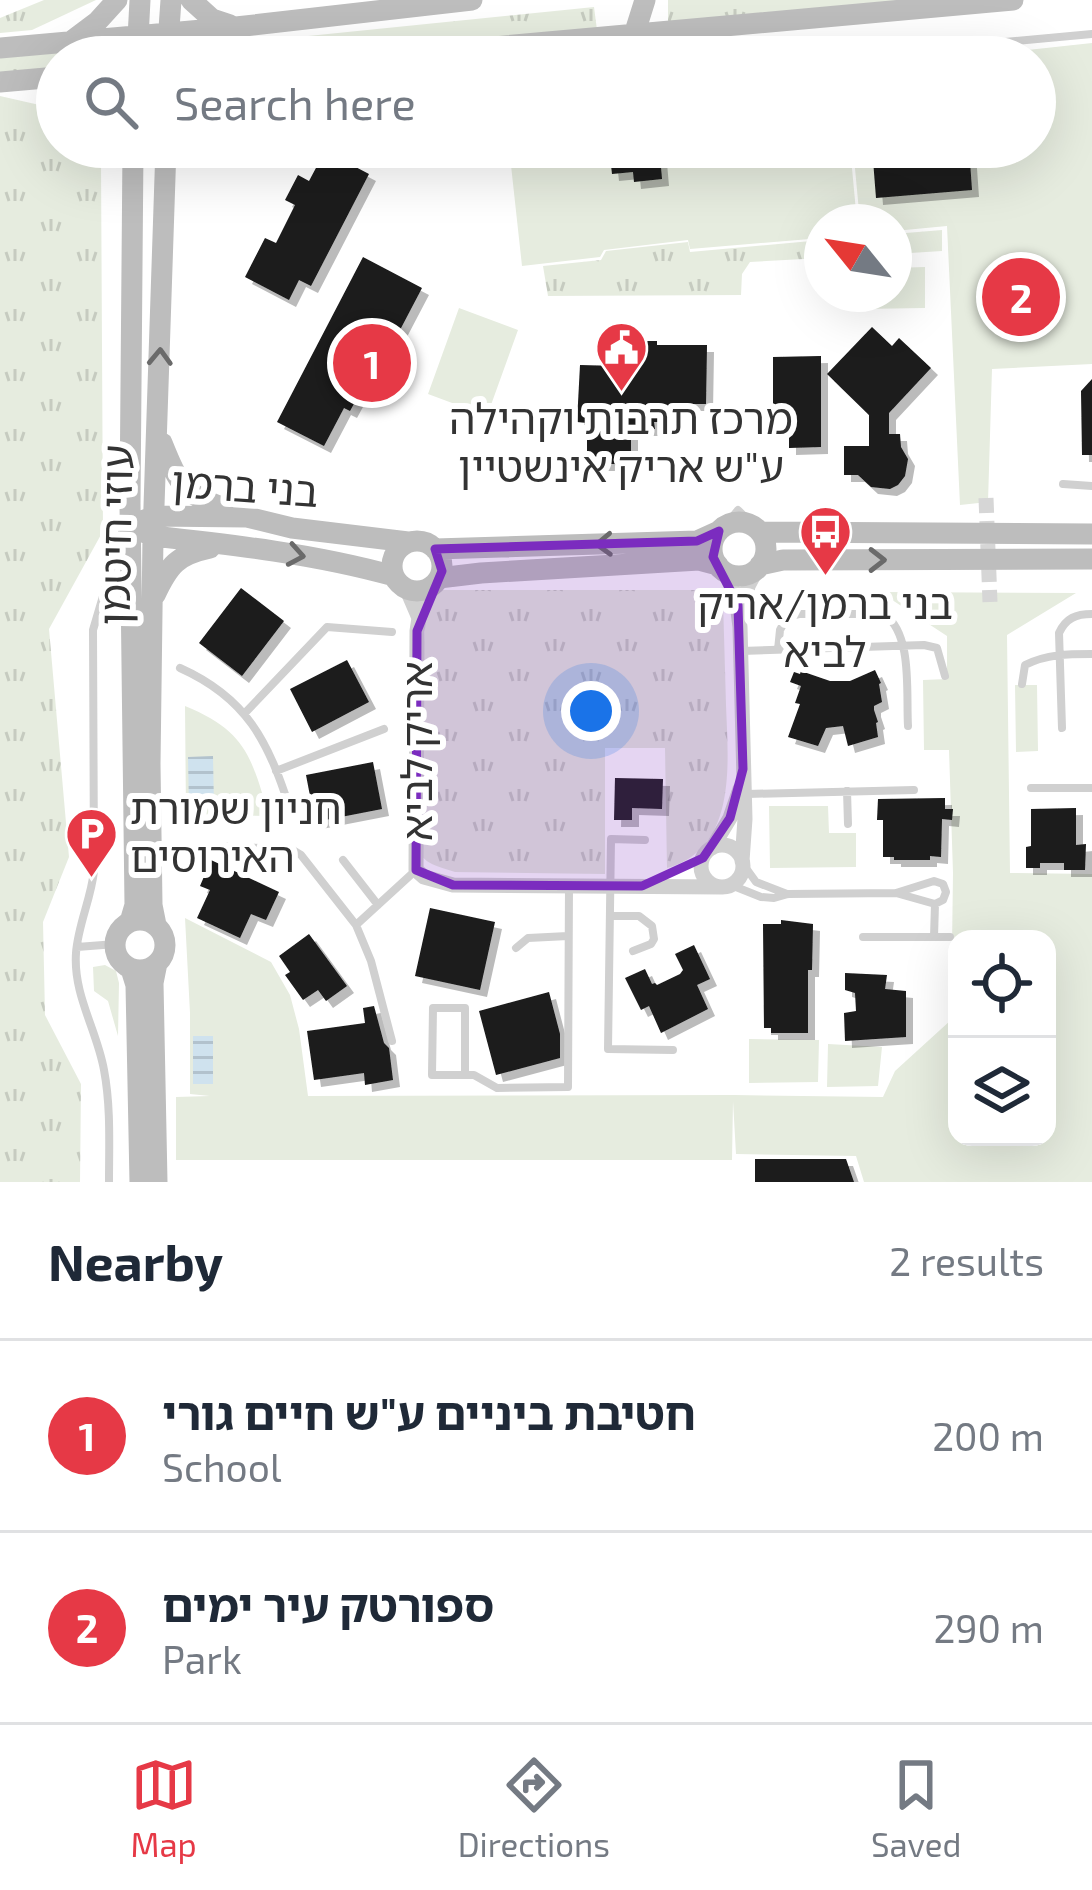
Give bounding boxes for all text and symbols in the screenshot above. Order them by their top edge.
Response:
search box [36,36,1056,168]
icon: search [78,69,144,135]
text: Search here [174,75,416,129]
north arrow [804,204,912,312]
pin: 2 [982,252,1060,342]
pin: 1 [333,318,411,408]
public building icon: מרכז תרבות וקהילה ע"ש אריק אינשטיין [593,319,649,393]
one-way arrow [146,347,172,366]
place label: מרכז תרבות וקהילה ע"ש אריק אינשטיין [449,392,793,490]
street label: עוזי חיטמן [87,444,141,626]
street label: בני ברמן [170,455,320,515]
bus stop icon: בני ברמן/אריק לביא [797,504,853,578]
one-way arrow [594,530,613,556]
one-way arrow [286,541,306,566]
one-way arrow [869,547,887,573]
place label: בני ברמן/אריק לביא [697,577,953,675]
street label: אריק לביא [390,661,440,841]
your location [561,681,621,741]
place label: חניון שמורת האירוסים [130,782,342,880]
parking icon: חניון שמורת האירוסים [63,805,119,879]
map controls [948,930,1056,1146]
button: locate [948,930,1056,1038]
button: layers [948,1038,1056,1146]
text: Nearby [48,1230,223,1291]
text: 2 results [889,1237,1044,1284]
text: חטיבת ביניים ע"ש חיים גורי [162,1385,696,1439]
text: 1 [79,1412,95,1459]
text: 200 m [932,1412,1044,1459]
text: School [162,1443,282,1490]
text: ספורטק עיר ימים [162,1577,494,1631]
text: 2 [76,1604,98,1651]
text: 290 m [933,1604,1044,1651]
text: Park [162,1635,242,1682]
tab: Map [131,1752,197,1864]
tab: Directions [458,1752,610,1864]
tab: Saved [871,1752,961,1864]

